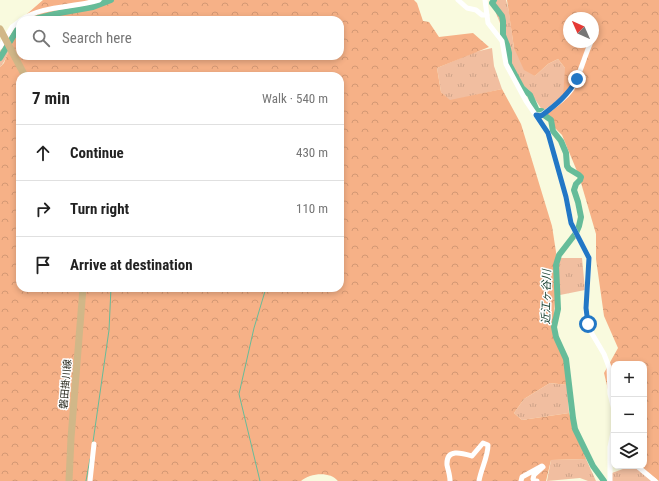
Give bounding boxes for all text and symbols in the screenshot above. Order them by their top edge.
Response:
north arrow [563,12,599,48]
search box [16,16,344,60]
icon: search [30,27,52,49]
text: Search here [62,29,132,47]
route end [568,70,586,88]
text: 7 min [32,88,70,108]
text: Walk · 540 m [262,91,328,106]
icon: ahead [32,142,54,164]
text: Continue [70,144,124,162]
text: 430 m [296,145,328,160]
icon: right [32,198,54,220]
text: Turn right [70,200,129,218]
text: 110 m [296,201,328,216]
icon: arrive [32,254,54,276]
text: Arrive at destination [70,256,193,274]
water label: 近江ヶ谷川 [540,268,553,325]
route start [579,315,597,333]
street label: 磐田掛川線 [58,359,73,409]
map controls [611,361,647,469]
button: + [611,361,647,397]
button: − [611,397,647,433]
button: layers [611,433,647,469]

